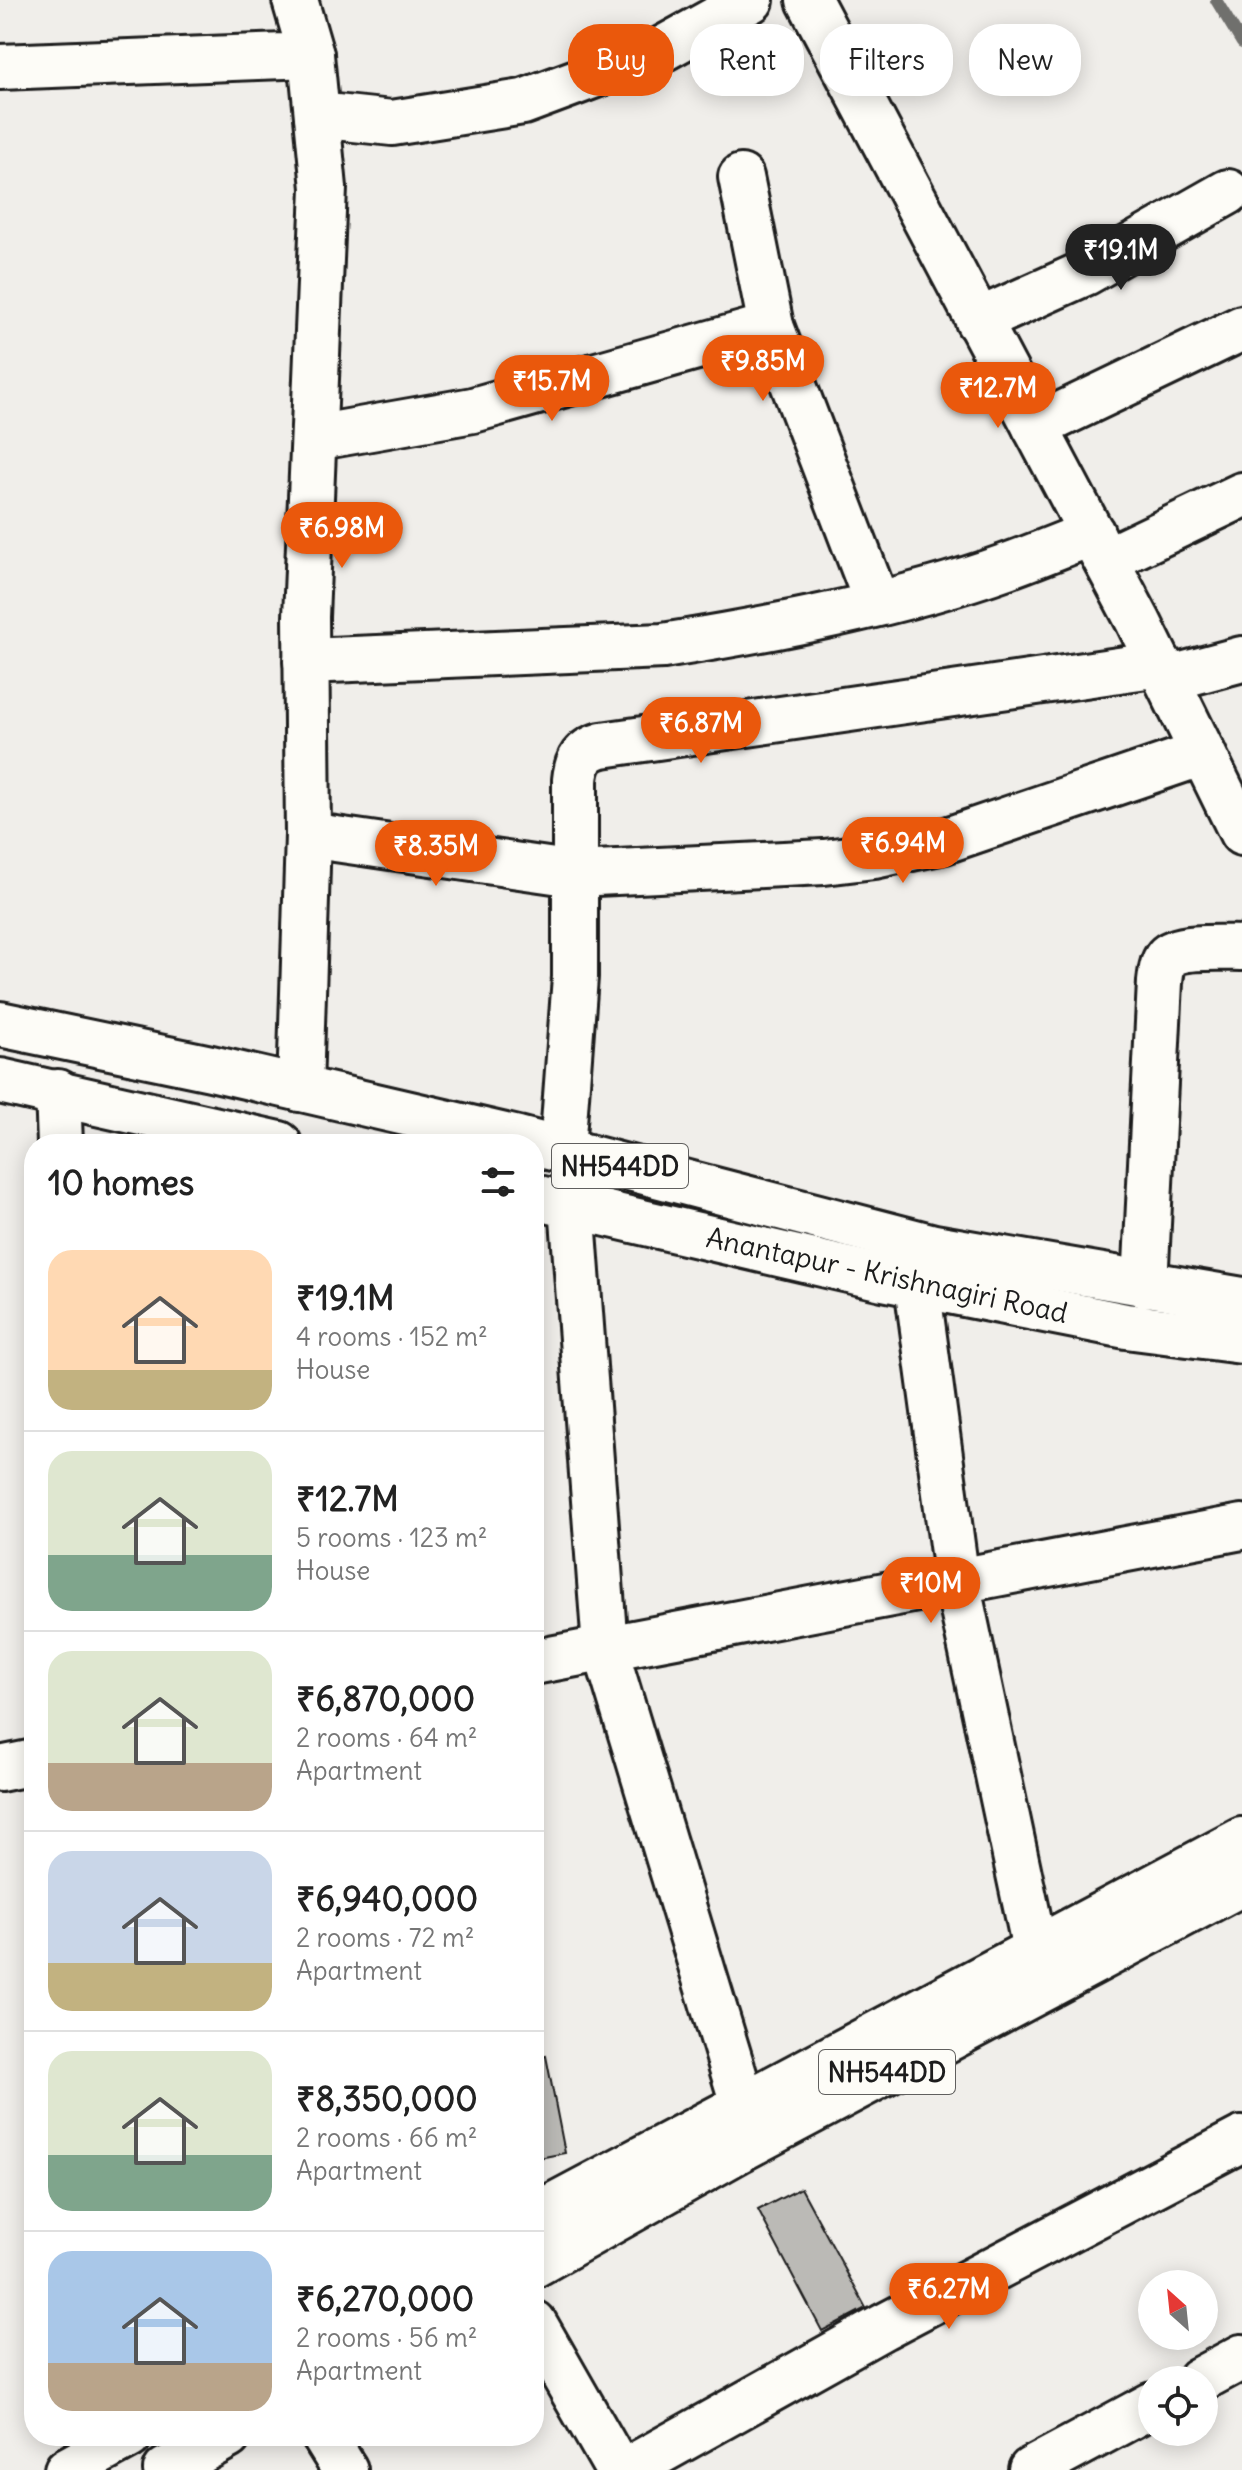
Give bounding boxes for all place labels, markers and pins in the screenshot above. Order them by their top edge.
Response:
pin: ₹19.1M [1056,224,1186,292]
pin: ₹9.85M [698,335,828,403]
pin: ₹15.7M [487,355,617,423]
pin: ₹12.7M [933,362,1063,430]
pin: ₹6.98M [277,502,407,570]
pin: ₹6.87M [636,697,766,765]
pin: ₹6.94M [838,817,968,885]
pin: ₹8.35M [371,820,501,888]
pin: ₹10M [884,1557,978,1625]
pin: ₹6.27M [884,2263,1014,2331]

